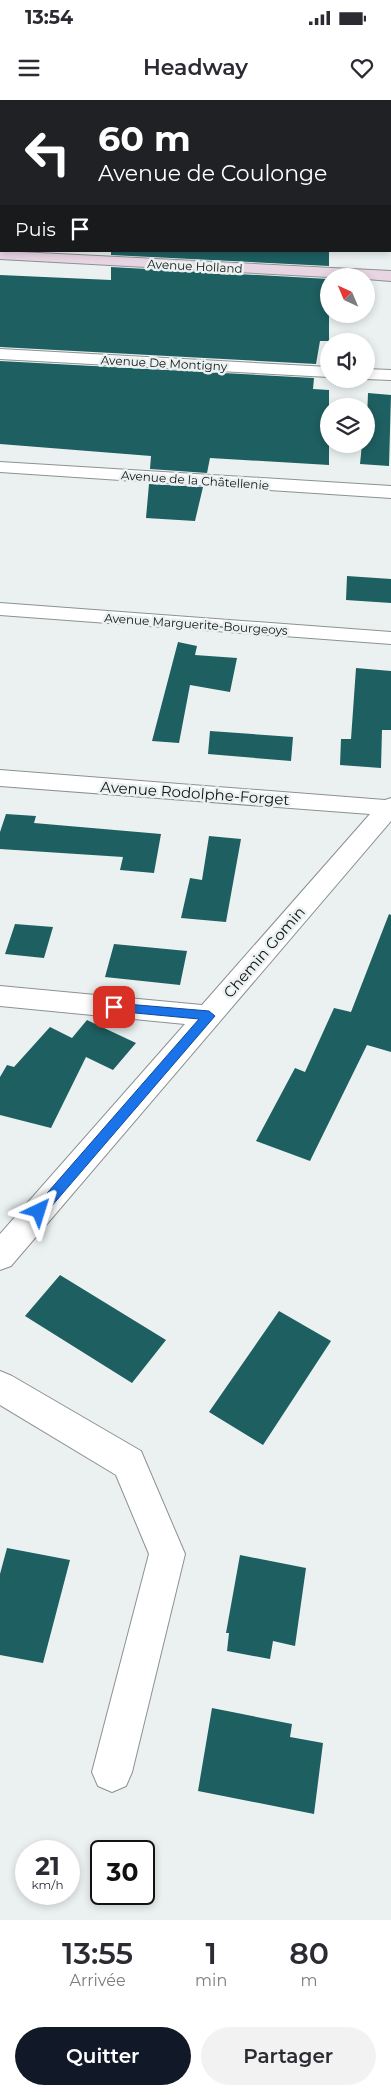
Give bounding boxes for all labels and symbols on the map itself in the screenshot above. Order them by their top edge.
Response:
street label: Avenue Holland [147,256,243,276]
north arrow [320,268,375,322]
street label: Avenue De Montigny [100,352,228,374]
street label: Avenue de la Châtellenie [121,467,269,493]
street label: Avenue Marguerite-Bourgeoys [104,610,288,638]
street label: Avenue Rodolphe-Forget [100,777,290,809]
street label: Chemin Gomin [219,902,309,1002]
pin [93,986,135,1028]
position arrow [12.0,1184,64.0,1236]
speed limit sign: 30 [90,1840,155,1905]

